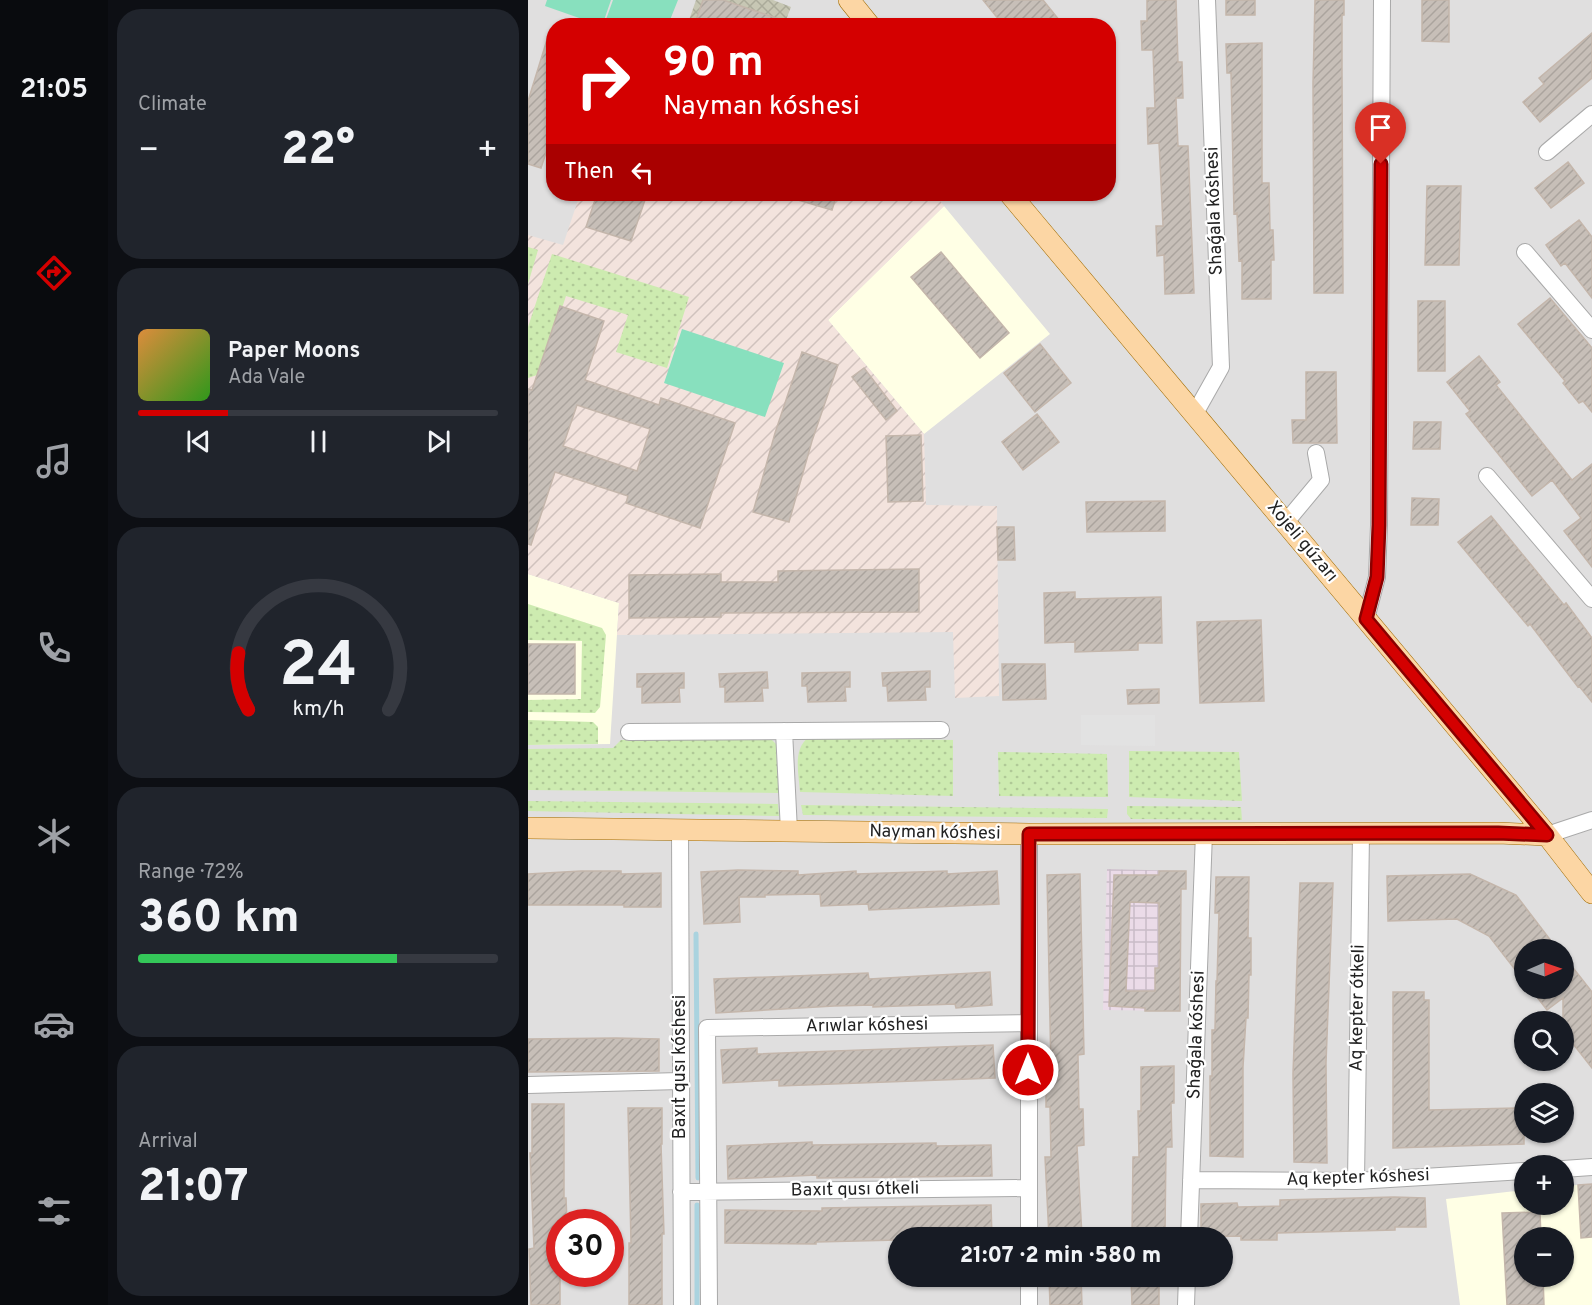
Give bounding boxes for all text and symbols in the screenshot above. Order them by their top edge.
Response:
text: 90 m [663,38,764,91]
icon: right [564,42,642,120]
text: 21:05 [20,73,88,107]
text: Nayman kóshesi [663,90,860,124]
text: Climate [138,92,207,118]
pin [1355,102,1406,164]
icon: arrive [1364,111,1397,144]
text: 22° [281,123,355,180]
text: − [138,131,159,173]
text: + [477,131,498,173]
street label: Shaǵala kóshesi [1201,146,1229,276]
icon: left [626,156,659,189]
text: Then [564,159,614,186]
icon: directions [33,252,75,294]
text: Paper Moons [228,338,360,365]
text: Ada Vale [228,365,305,391]
icon: previous [182,425,215,458]
icon: pause [302,425,335,458]
icon: next [422,425,455,458]
icon: music [33,440,75,482]
street label: Xojeli gúzarı [1261,497,1343,587]
icon: phone [33,627,75,669]
text: 24 [279,629,357,708]
text: km/h [292,696,344,723]
icon: climate [33,815,75,857]
street label: Nayman kóshesi [869,820,1001,846]
text: Range · 72% [138,860,244,886]
text: 360 km [138,891,300,948]
north arrow [1514,939,1574,999]
map controls [1514,939,1574,1287]
street label: Aq kepter ótkeli [1345,944,1371,1072]
street label: Shaǵala kóshesi [1183,970,1211,1100]
street label: Baxıt qusı kóshesi [669,995,692,1139]
icon: car [33,1003,75,1045]
button: search [1514,1011,1574,1071]
street label: Arıwlar kóshesi [805,1013,929,1039]
position arrow [996,1038,1060,1102]
button: layers [1514,1083,1574,1143]
text: Arrival [138,1129,198,1155]
button: + [1514,1155,1574,1215]
text: 21:07 [138,1160,249,1217]
street label: Aq kepter kóshesi [1286,1164,1430,1192]
street label: Baxıt qusı ótkeli [790,1177,920,1203]
icon: filters [33,1190,75,1232]
speed limit sign: 30 [546,1209,624,1287]
button: − [1514,1227,1574,1287]
text: 21:07 · 2 min · 580 m [960,1243,1161,1270]

